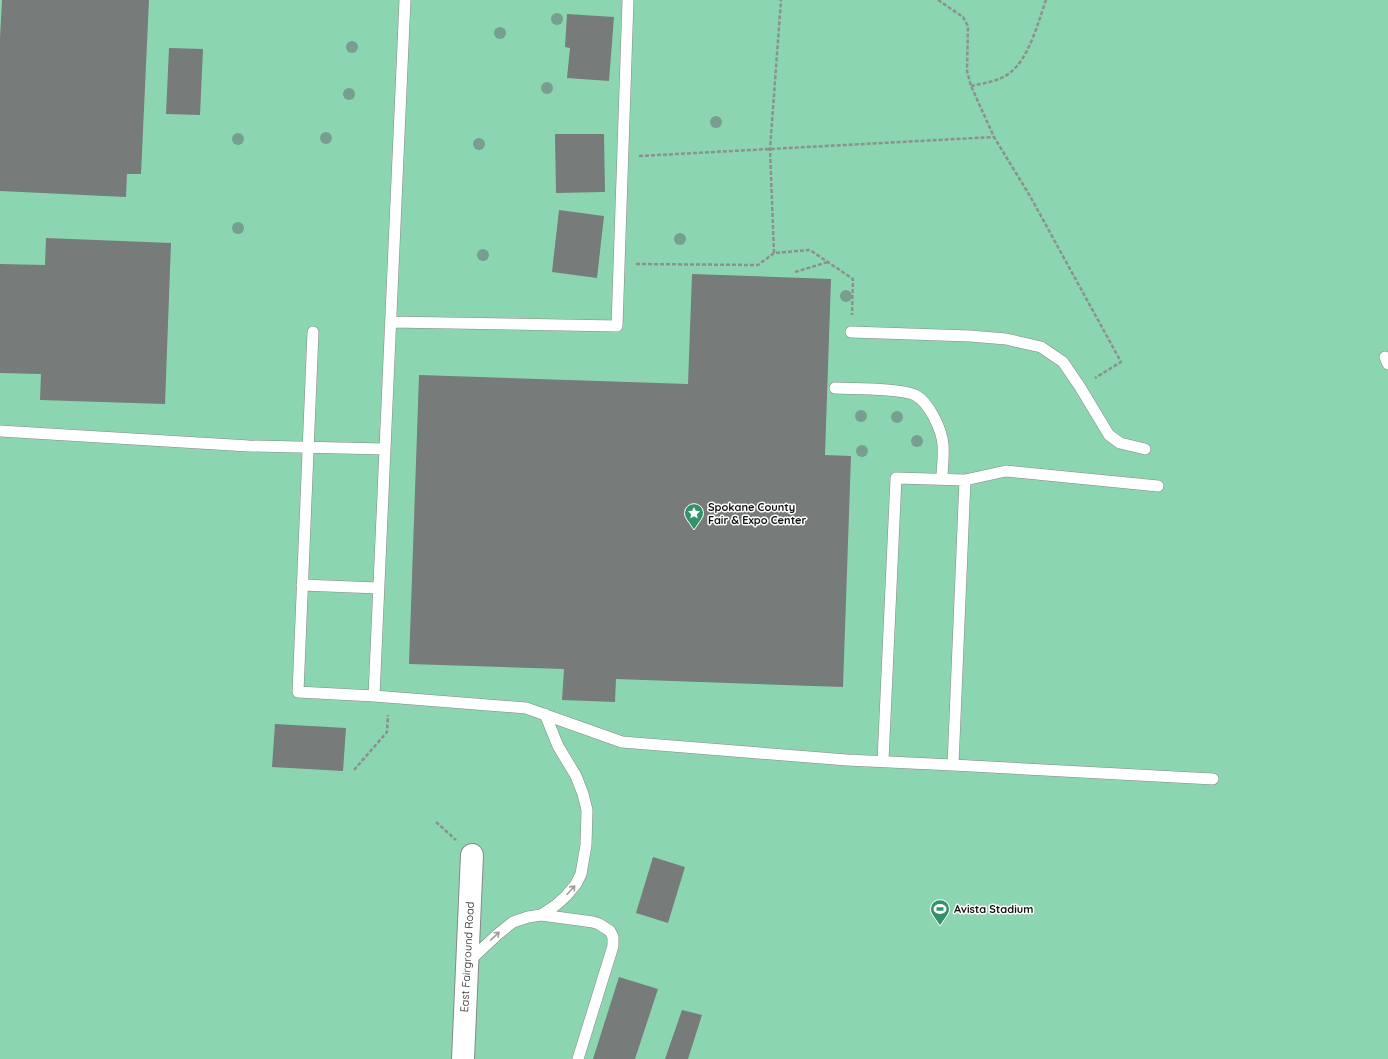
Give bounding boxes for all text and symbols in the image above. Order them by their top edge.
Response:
place label: Spokane County Fair & Expo Center [708,500,807,527]
place icon: Spokane County Fair & Expo Center [683,502,705,530]
one-way arrow [566,885,576,895]
sports icon: Avista Stadium [929,898,951,926]
street label: East Fairground Road [457,901,477,1013]
place label: Avista Stadium [954,902,1033,916]
one-way arrow [490,931,500,941]

